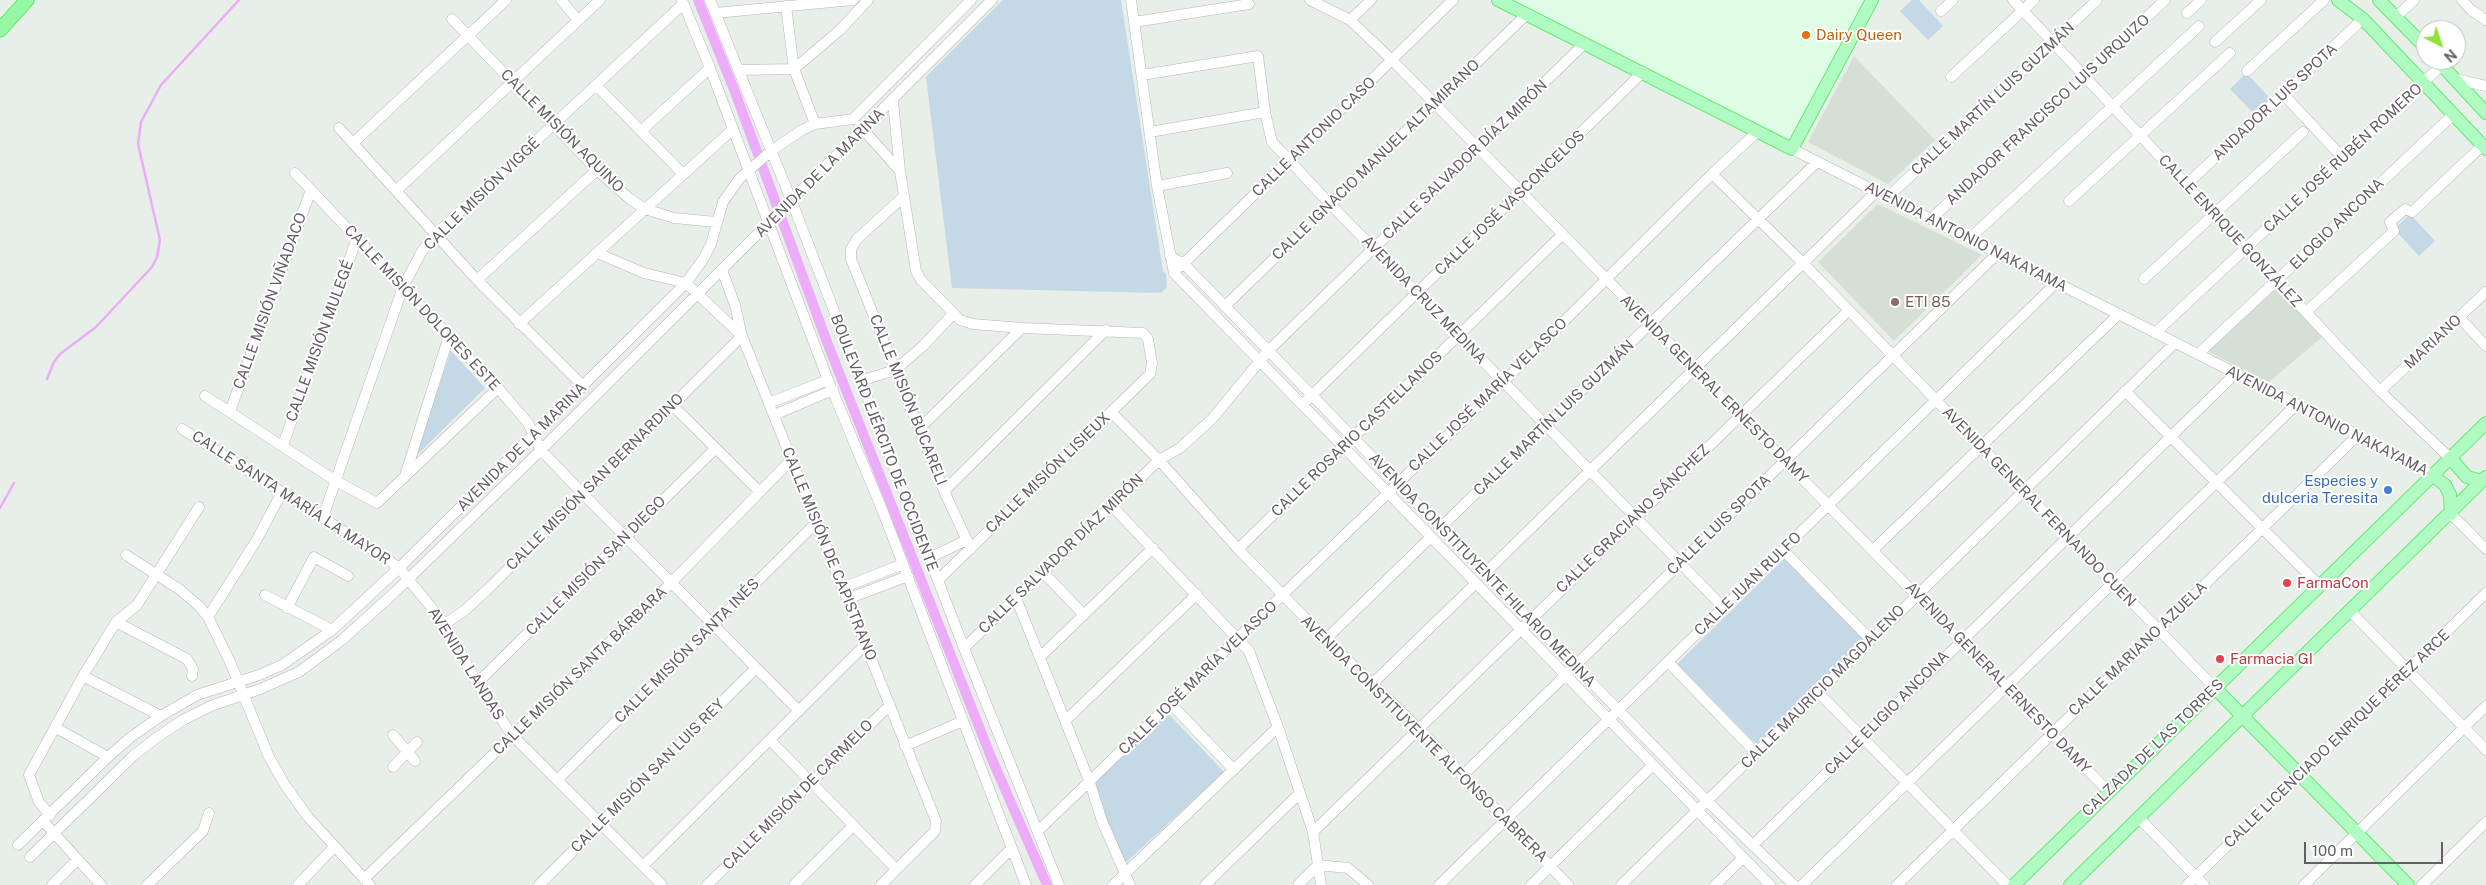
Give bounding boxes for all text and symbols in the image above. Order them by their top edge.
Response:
street label: ANDADOR FRANCISCO LUIS URQUIZO [1942,11,2154,209]
street label: CALLE MARTÍN LUIS GUZMÁN [1908,19,2078,179]
north arrow [2416,20,2466,70]
place label: Dairy Queen [1816,26,1902,44]
marker: Dairy Queen [1800,29,1812,41]
street label: ANDADOR LUIS SPOTA [2209,40,2341,164]
text: N [2441,46,2460,65]
street label: CALLE IGNACIO MANUEL ALTAMIRANO [1269,56,1483,264]
street label: CALLE MISIÓN AQUINO [497,66,627,196]
street label: CALLE ANTONIO CASO [1249,73,1379,201]
street label: CALLE SALVADOR DÍAZ MIRÓN [1379,76,1551,244]
street label: CALLE JOSÉ RUBÉN ROMERO [2260,80,2426,236]
street label: AVENIDA DE LA MARINA [752,105,888,241]
street label: CALLE JOSÉ VASCONCELOS [1431,127,1589,279]
street label: CALLE MISIÓN VIGGÉ [420,134,544,254]
street label: CALLE ENRIQUE GONZÁLEZ [2155,151,2305,311]
street label: ELOGIO ANCONA [2286,174,2388,274]
street label: AVENIDA ANTONIO NAKAYAMA [1862,178,2070,296]
street label: CALLE MISIÓN VIÑADACO [230,210,310,392]
street label: CALLE MISIÓN DOLORES ESTE [340,221,504,395]
street label: AVENIDA CRUZ MEDINA [1358,232,1490,368]
street label: CALLE MISIÓN MULEGÉ [282,258,358,424]
street label: AVENIDA GENERAL ERNESTO DAMY [1616,291,1812,487]
place label: ETI 85 [1905,293,1951,311]
marker: ETI 85 [1889,296,1901,308]
street label: MARIANO [2401,311,2465,373]
street label: BOULEVARD EJÉRCITO DE OCCIDENTE [827,312,941,574]
street label: CALLE MISIÓN BUCARELI [865,312,951,488]
street label: CALLE JOSÉ MARÍA VELASCO [1405,314,1571,476]
street label: CALLE MARTÍN LUIS GUZMÁN [1470,336,1638,500]
street label: CALLE ROSARIO CASTELLANOS [1268,347,1446,521]
street label: AVENIDA ANTONIO NAKAYAMA [2223,362,2431,480]
street label: AVENIDA DE LA MARINA [454,379,590,515]
street label: CALLE MISIÓN SAN BERNARDINO [503,390,687,574]
street label: AVENIDA GENERAL FERNANDO CUEN [1938,403,2140,611]
street label: CALLE MISIÓN LISIEUX [982,409,1114,537]
street label: CALLE SANTA MARÍA LA MAYOR [188,427,394,569]
street label: CALLE GRACIANO SÁNCHEZ [1553,441,1713,597]
street label: CALLE MISIÓN DE CAPISTRANO [778,445,880,663]
street label: AVENIDA CONSTITUYENTE HILARIO MEDINA [1365,449,1599,691]
street label: CALLE SALVADOR DÍAZ MIRÓN [975,470,1147,638]
street label: CALLE LUIS SPOTA [1664,471,1774,579]
place label: Especies y dulceria Teresita [2262,472,2378,507]
marker: Especies y dulceria Teresita [2382,484,2394,496]
street label: CALLE MISIÓN SAN DIEGO [522,492,670,640]
street label: CALLE JUAN RULFO [1691,528,1805,640]
place label: FarmaCon [2297,574,2369,592]
street label: CALLE MISIÓN SANTA INÉS [611,575,763,727]
marker: FarmaCon [2281,577,2293,589]
street label: CALLE MARIANO AZUELA [2065,578,2211,720]
street label: AVENIDA GENERAL ERNESTO DAMY [1902,579,2094,777]
street label: CALLE MISIÓN SANTA BÁRBARA [489,583,671,759]
street label: CALLE JOSÉ MARÍA VELASCO [1115,597,1281,759]
street label: CALLE MAURICIO MAGDALENO [1737,601,1909,773]
street label: AVENIDA LANDAS [424,604,508,724]
street label: AVENIDA CONSTITUYENTE ALFONSO CABRERA [1297,612,1551,866]
street label: CALLE LICENCIADO ENRIQUE PÉREZ ARCE [2220,626,2454,852]
street label: CALLE ELIGIO ANCONA [1821,647,1953,779]
place label: Farmacia GI [2230,650,2313,668]
marker: Farmacia GI [2214,653,2226,665]
street label: CALZADA DE LAS TORRES [2078,676,2228,820]
street label: CALLE MISIÓN SAN LUIS REY [567,695,729,857]
street label: CALLE MISIÓN DE CARMELO [719,716,877,874]
scale bar [2306,832,2445,864]
text: 100 m [2312,842,2353,859]

